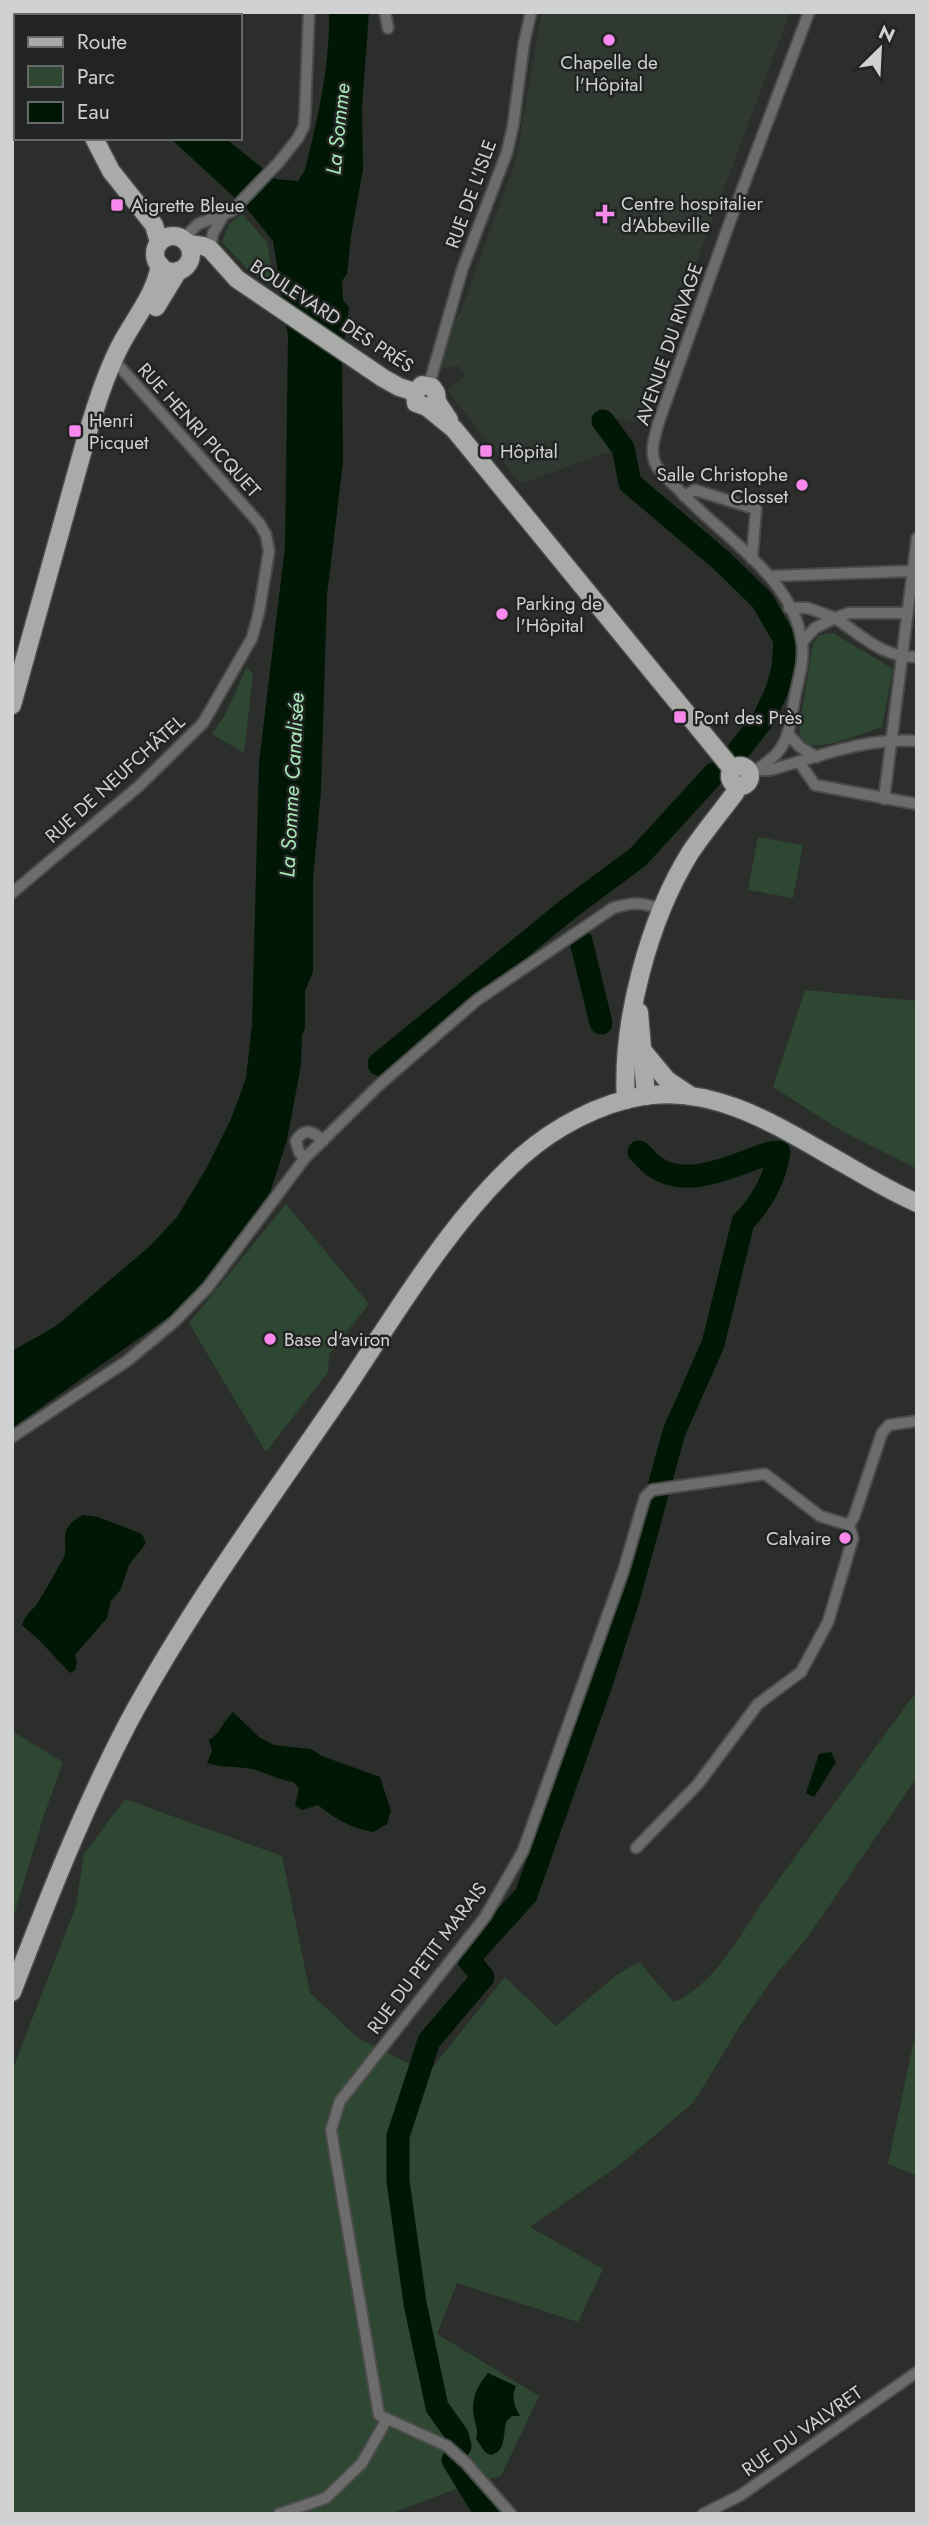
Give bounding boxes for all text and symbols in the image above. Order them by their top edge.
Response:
legend [14,14,242,140]
north arrow [845,14,915,84]
text: N [874,19,899,49]
text: Route [77,27,127,57]
marker: Chapelle de l'Hôpital [601,32,617,48]
place label: Chapelle de l'Hôpital [560,49,658,98]
text: Parc [77,62,115,92]
water label: La Somme [318,81,358,176]
text: Eau [77,97,110,127]
street label: RUE DE L'ISLE [439,136,503,252]
place label: Centre hospitalier d'Abbeville [621,190,764,239]
place label: Aigrette Bleue [131,192,245,219]
marker: Aigrette Bleue [109,197,125,213]
marker: Centre hospitalier d'Abbeville [595,204,615,224]
street label: BOULEVARD DES PRÉS [245,253,419,379]
street label: AVENUE DU RIVAGE [629,259,709,429]
street label: RUE HENRI PICQUET [131,357,267,503]
place label: Henri Picquet [89,407,149,456]
marker: Henri Picquet [67,423,83,439]
place label: Hôpital [500,438,558,465]
marker: Hôpital [478,443,494,459]
place label: Salle Christophe Closset [657,461,788,510]
marker: Salle Christophe Closset [794,477,810,493]
place label: Parking de l'Hôpital [516,590,602,639]
marker: Parking de l'Hôpital [494,606,510,622]
water label: La Somme Canalisée [272,691,312,878]
place label: Pont des Près [694,704,802,731]
street label: RUE DE NEUFCHÂTEL [39,708,191,849]
marker: Pont des Près [672,709,688,725]
place label: Base d'aviron [284,1326,390,1353]
marker: Base d'aviron [262,1331,278,1347]
place label: Calvaire [766,1525,831,1552]
marker: Calvaire [837,1530,853,1546]
street label: RUE DU PETIT MARAIS [361,1876,493,2040]
street label: RUE DU VALVRET [736,2379,868,2483]

